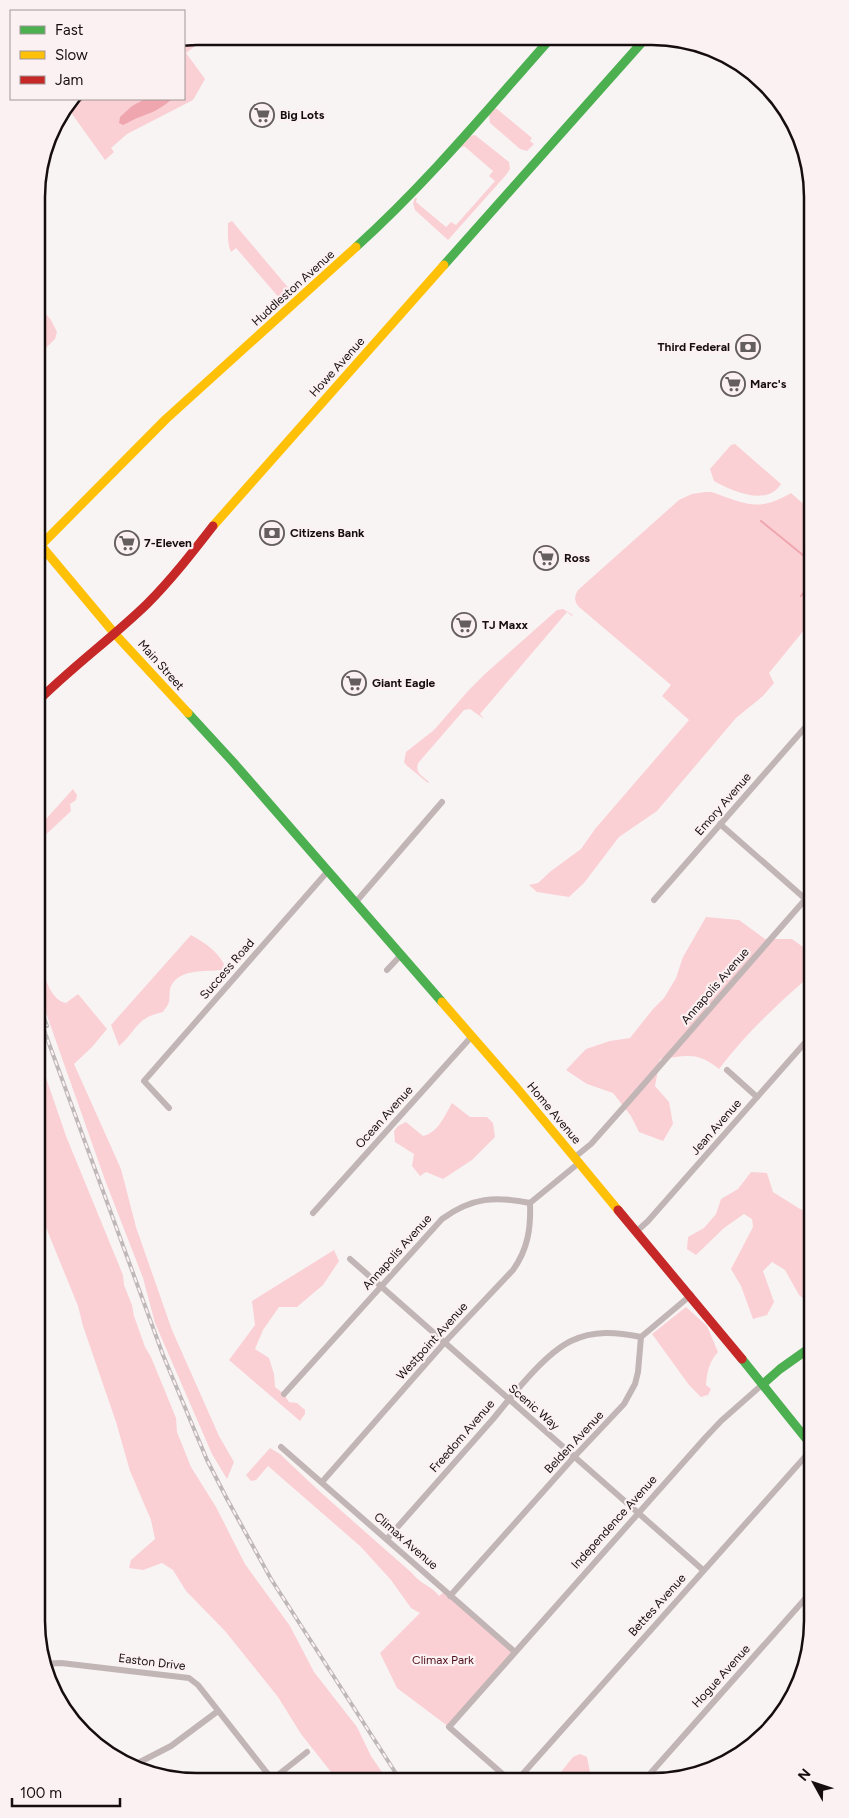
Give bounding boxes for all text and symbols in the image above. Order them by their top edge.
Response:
legend [10,10,185,100]
text: Fast [55,21,84,39]
text: Slow [55,46,88,64]
text: Jam [55,71,83,89]
supermarket icon: Big Lots [249,102,275,128]
place label: Big Lots [280,108,325,122]
street label: Huddleston Avenue [249,247,338,329]
street label: Howe Avenue [307,334,368,400]
bank icon: Third Federal [735,334,761,360]
place label: Third Federal [658,340,730,354]
supermarket icon: Marc's [720,371,746,397]
place label: Marc's [750,377,787,391]
bank icon: Citizens Bank [259,520,285,546]
place label: Citizens Bank [290,526,365,540]
supermarket icon: 7-Eleven [114,530,140,556]
place label: 7-Eleven [144,536,192,550]
supermarket icon: Ross [533,545,559,571]
place label: Ross [564,551,590,565]
supermarket icon: TJ Maxx [451,612,477,638]
place label: TJ Maxx [482,618,529,632]
street label: Main Street [135,637,187,693]
supermarket icon: Giant Eagle [341,670,367,696]
place label: Giant Eagle [372,676,436,690]
street label: Emory Avenue [692,770,754,838]
street label: Success Road [197,936,257,1002]
street label: Annapolis Avenue [678,945,752,1027]
street label: Home Avenue [524,1079,584,1147]
street label: Ocean Avenue [352,1083,416,1151]
street label: Jean Avenue [688,1096,744,1158]
street label: Annapolis Avenue [360,1211,435,1292]
street label: Westpoint Avenue [394,1299,471,1383]
street label: Scenic Way [506,1381,563,1433]
street label: Freedom Avenue [427,1397,498,1475]
street label: Belden Avenue [541,1408,607,1476]
street label: Independence Avenue [568,1472,660,1572]
street label: Climax Avenue [371,1510,441,1573]
street label: Bettes Avenue [625,1571,689,1639]
street label: Hogue Avenue [689,1641,753,1710]
street label: Easton Drive [118,1651,187,1673]
park label: Climax Park [412,1653,474,1667]
north arrow [789,1758,839,1808]
text: N [794,1765,814,1785]
scale bar [12,1776,120,1808]
text: 100 m [20,1784,62,1802]

